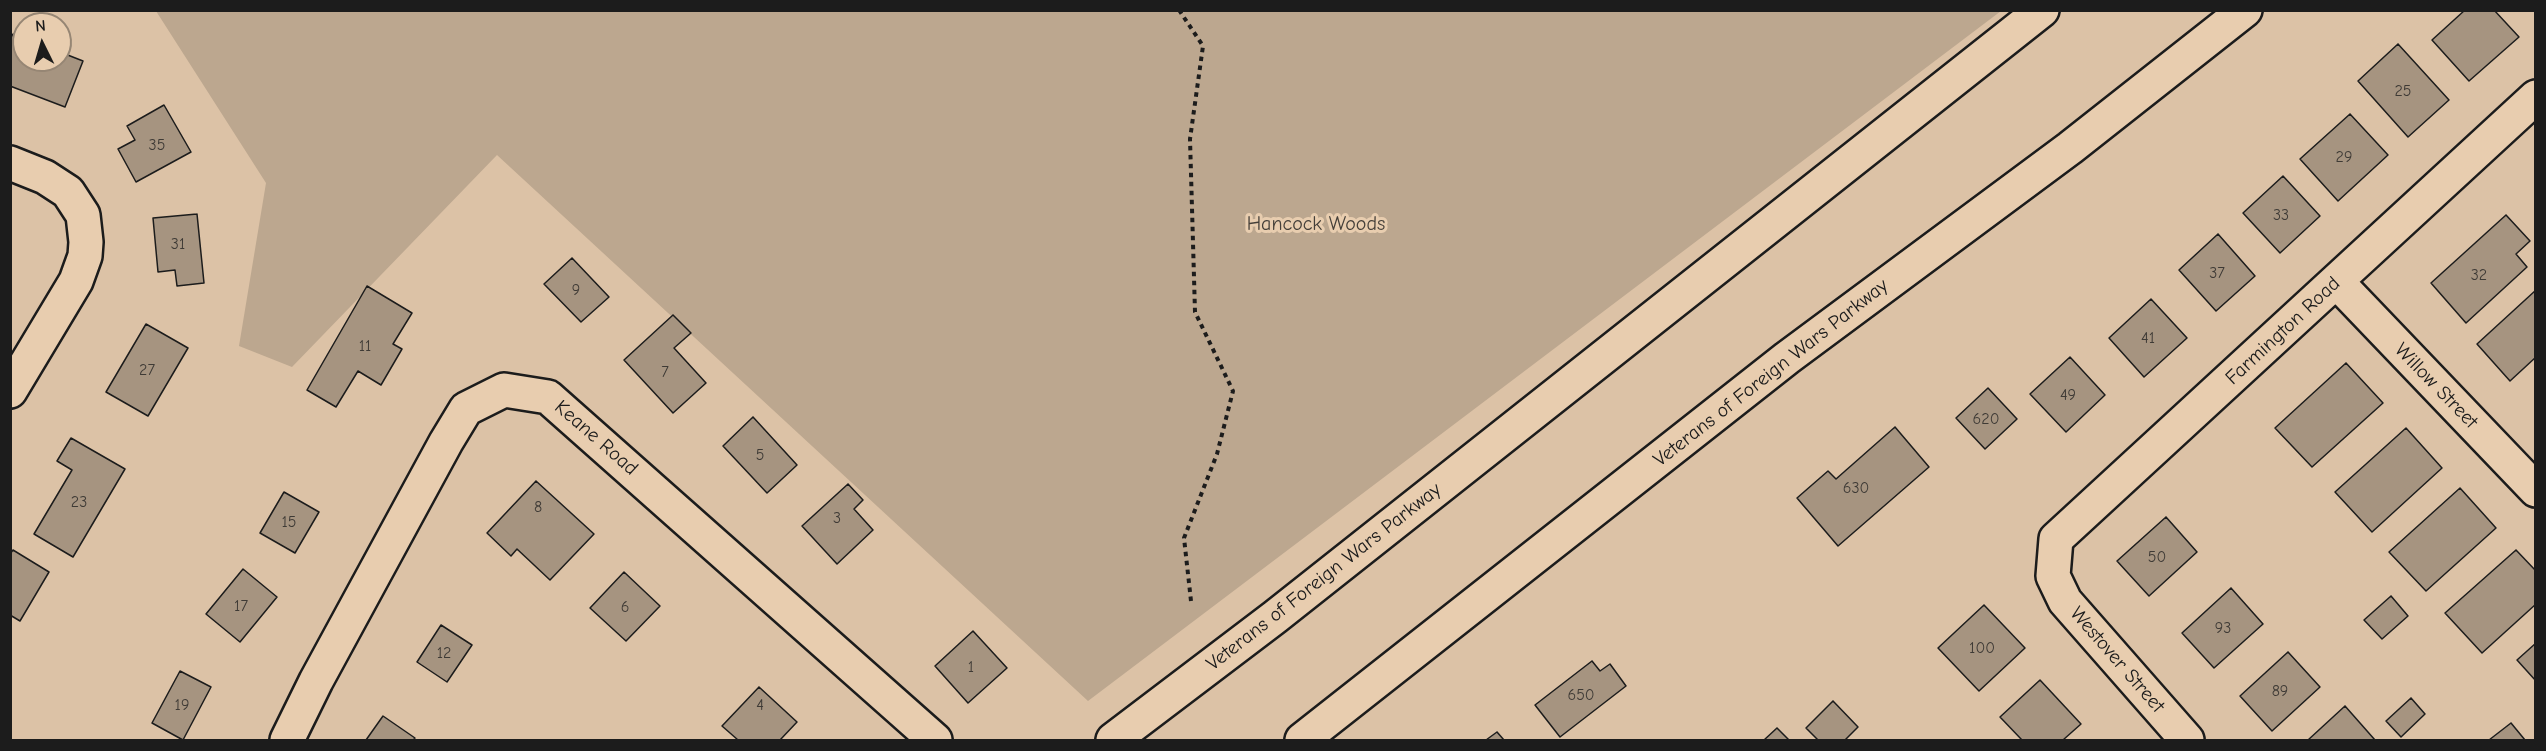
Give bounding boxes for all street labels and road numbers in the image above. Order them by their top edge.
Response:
street label: Farmington Road [2221,272,2345,390]
street label: Veterans of Foreign Wars Parkway [1649,274,1893,472]
street label: Willow Street [2389,338,2483,434]
street label: Keane Road [549,395,643,481]
street label: Veterans of Foreign Wars Parkway [1202,478,1446,676]
street label: Westover Street [2064,602,2170,718]

